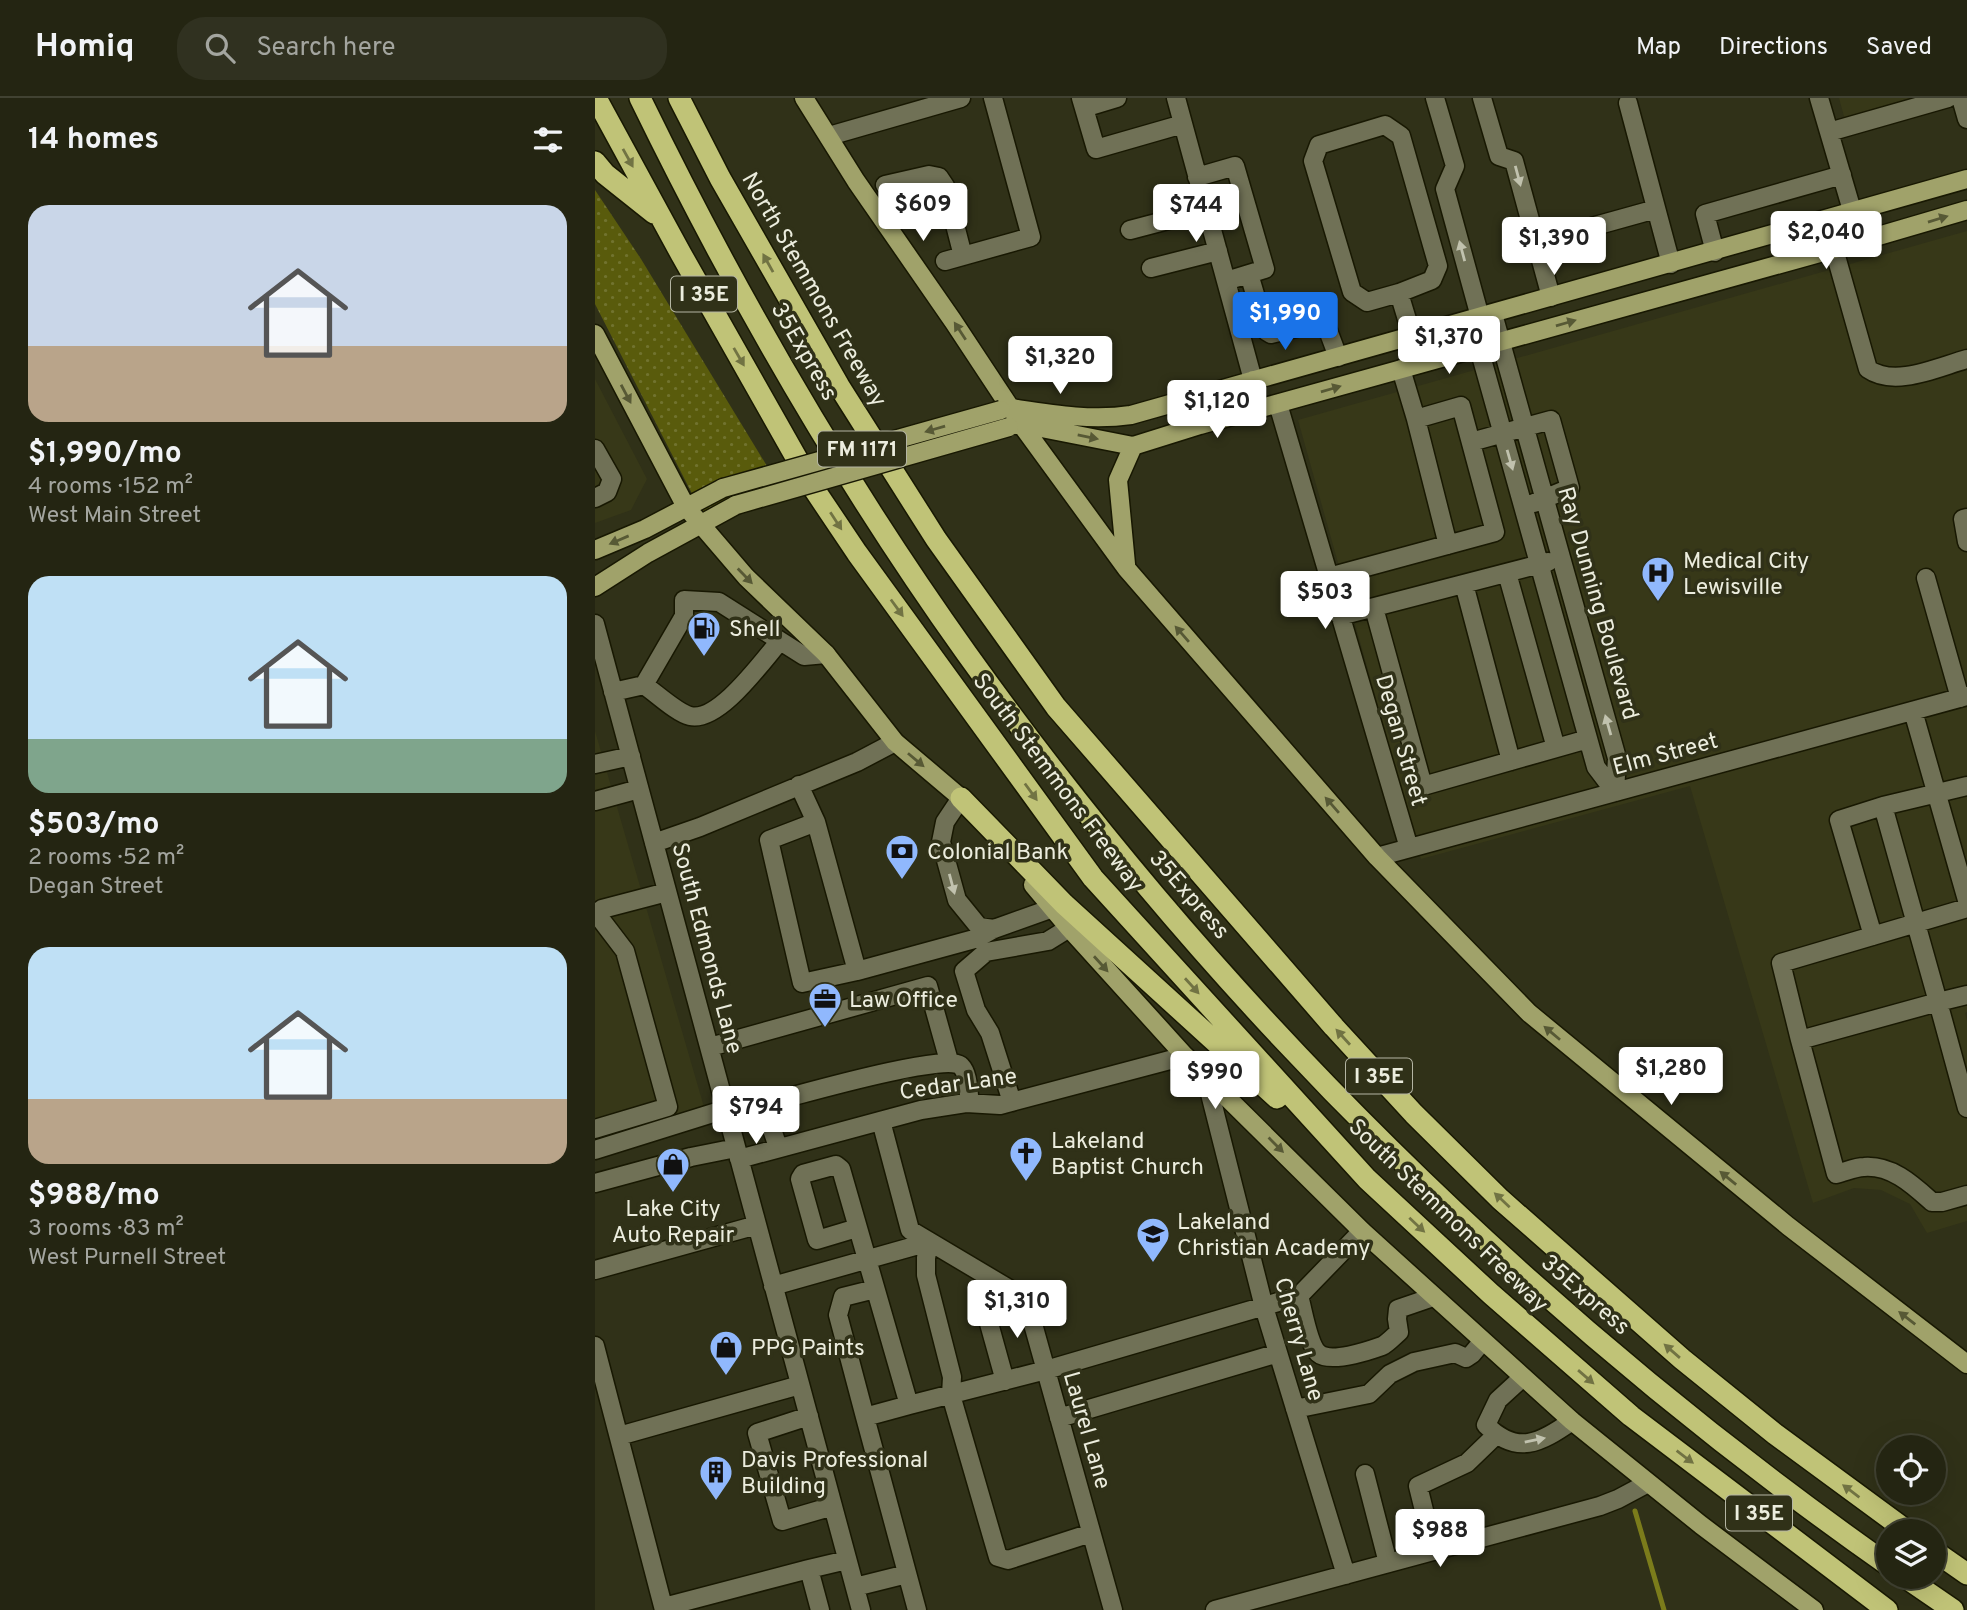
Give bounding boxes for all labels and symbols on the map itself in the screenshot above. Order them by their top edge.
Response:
one-way arrow [622,148,634,168]
one-way arrow [1514,166,1524,187]
street label: North Stemmons Freeway [734,168,892,413]
pin: $609 [882,184,964,243]
pin: $744 [1155,184,1237,244]
pin: $2,040 [1769,212,1883,271]
one-way arrow [1927,213,1948,223]
pin: $1,390 [1497,218,1611,277]
one-way arrow [1456,240,1467,262]
one-way arrow [762,254,774,273]
road number: I 35E [671,276,737,312]
pin: $1,990 [1228,292,1342,352]
street label: 35Express [763,298,843,407]
pin: $1,370 [1392,316,1506,376]
one-way arrow [1556,318,1577,328]
one-way arrow [953,322,967,340]
pin: $1,320 [1003,336,1117,396]
one-way arrow [733,347,745,366]
pin: $1,120 [1160,380,1274,440]
one-way arrow [1320,383,1342,394]
one-way arrow [619,385,631,405]
one-way arrow [924,424,945,434]
road number: FM 1171 [818,432,906,466]
one-way arrow [1077,432,1099,443]
one-way arrow [1505,450,1515,471]
street label: Ray Dunning Boulevard [1549,484,1644,724]
one-way arrow [829,511,842,531]
one-way arrow [608,535,629,546]
place label: Medical City Lewisville [1683,548,1809,603]
hospital icon: Medical City Lewisville [1639,554,1677,603]
one-way arrow [736,567,753,584]
pin: $503 [1284,572,1366,631]
one-way arrow [890,599,904,618]
fuel station icon: Shell [685,609,723,658]
place label: Shell [729,616,781,645]
one-way arrow [1175,626,1190,643]
street label: South Stemmons Freeway [965,668,1149,899]
street label: Degan Street [1367,672,1432,810]
one-way arrow [1602,714,1613,736]
street label: Elm Street [1610,727,1722,783]
one-way arrow [907,752,924,767]
one-way arrow [1024,783,1038,801]
one-way arrow [1325,797,1340,814]
bank icon: Colonial Bank [883,832,921,881]
place label: Colonial Bank [927,839,1069,868]
street label: South Edmonds Lane [663,840,748,1057]
street label: 35Express [1141,845,1235,946]
one-way arrow [948,874,958,895]
one-way arrow [1093,955,1109,972]
one-way arrow [1183,977,1199,994]
office icon: Law Office [806,980,844,1029]
place label: Law Office [849,987,958,1016]
one-way arrow [1544,1026,1561,1041]
one-way arrow [1336,1029,1352,1046]
pin: $1,280 [1614,1048,1728,1107]
pin: $990 [1174,1052,1256,1111]
road number: I 35E [1346,1058,1412,1094]
street label: Cedar Lane [898,1063,1019,1108]
pin: $794 [715,1086,797,1146]
street label: South Stemmons Freeway [1341,1114,1553,1320]
place label: Lakeland Baptist Church [1051,1128,1204,1183]
church icon: Lakeland Baptist Church [1007,1134,1045,1183]
one-way arrow [1268,1137,1284,1153]
shop icon: Lake City Auto Repair [654,1145,692,1194]
one-way arrow [1720,1170,1738,1185]
one-way arrow [1494,1193,1511,1209]
place label: Lake City Auto Repair [612,1196,734,1251]
place label: Lakeland Christian Academy [1177,1209,1371,1264]
school or university icon: Lakeland Christian Academy [1134,1215,1172,1264]
one-way arrow [1408,1217,1426,1233]
street label: 35Express [1534,1249,1635,1343]
street label: Cherry Lane [1266,1275,1329,1405]
pin: $1,310 [960,1280,1074,1340]
one-way arrow [1899,1310,1917,1325]
shop icon: PPG Paints [707,1328,745,1377]
place label: PPG Paints [751,1335,865,1364]
one-way arrow [1664,1344,1681,1359]
street label: Laurel Lane [1055,1368,1116,1493]
one-way arrow [1577,1369,1595,1385]
one-way arrow [1524,1434,1546,1445]
place label: Davis Professional Building [741,1447,928,1502]
one-way arrow [1676,1450,1694,1465]
building icon: Davis Professional Building [697,1453,735,1502]
one-way arrow [1843,1484,1861,1499]
road number: I 35E [1726,1496,1792,1530]
pin: $988 [1399,1510,1481,1569]

